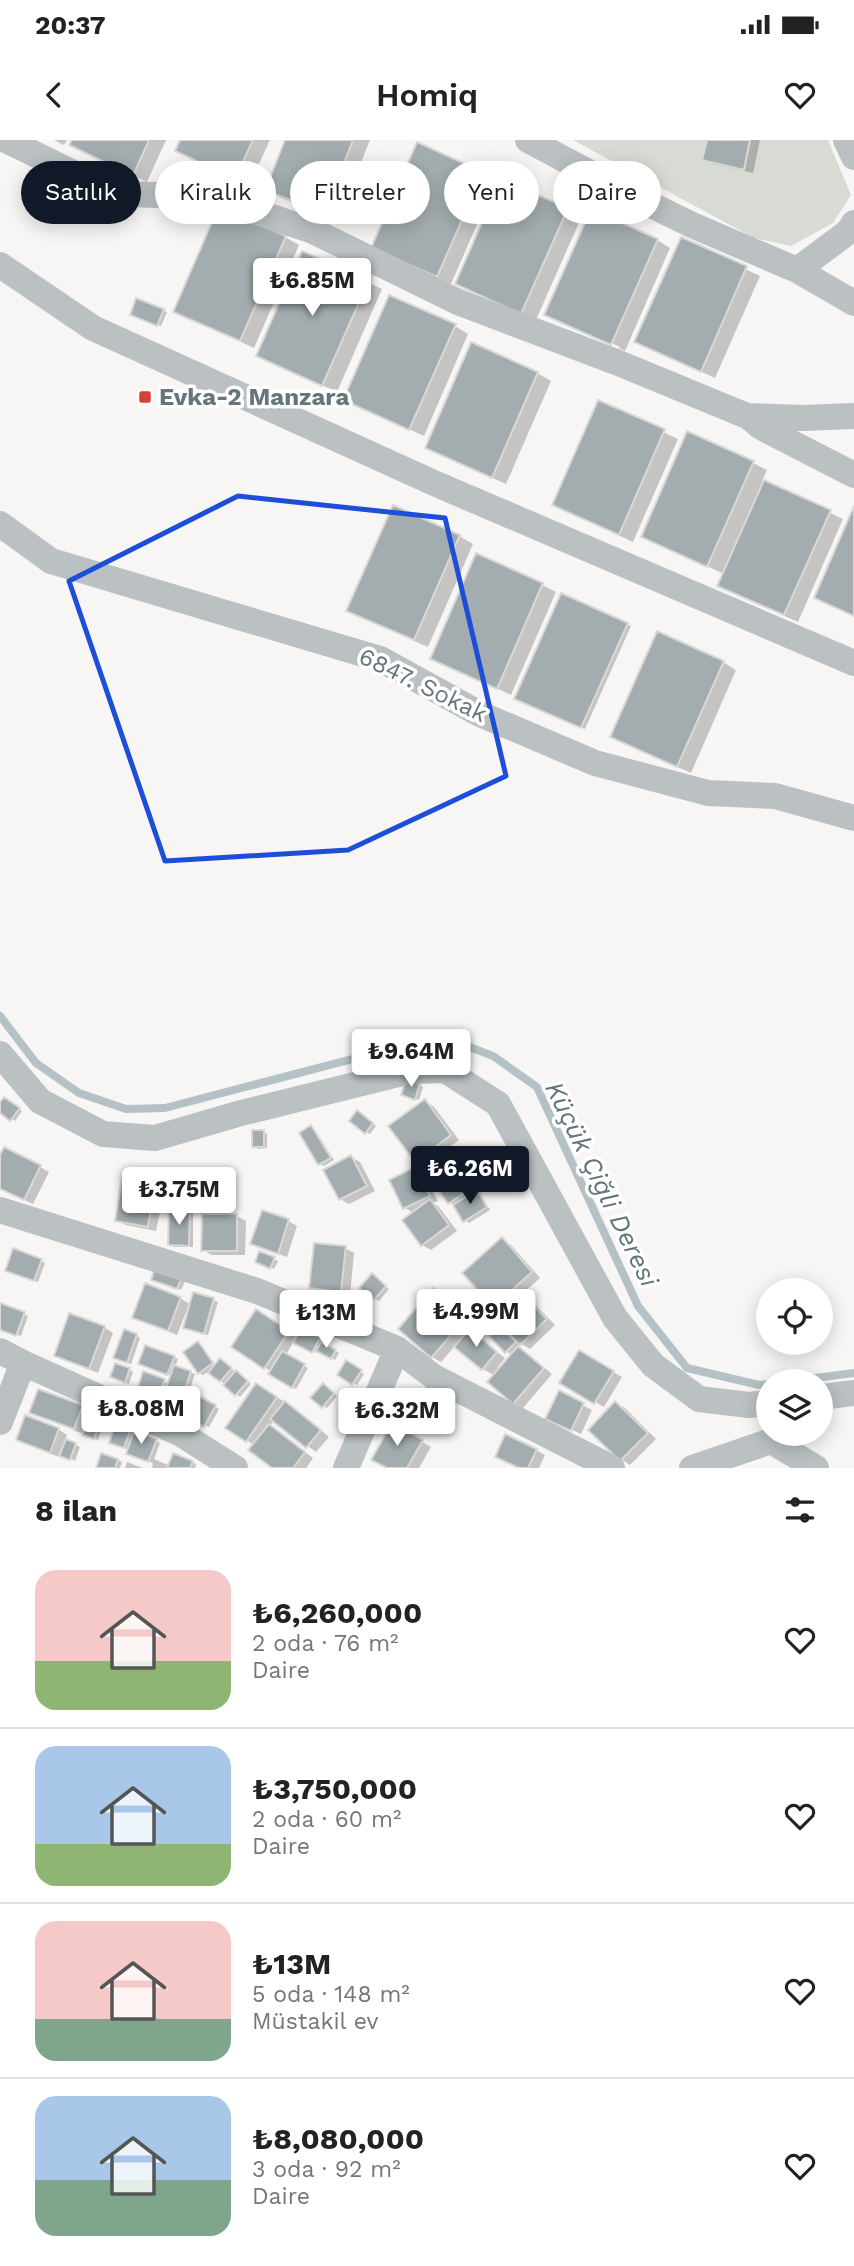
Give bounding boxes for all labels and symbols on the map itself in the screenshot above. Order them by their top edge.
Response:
pin: ₺6.85M [255,258,369,318]
place label: Evka-2 Manzara [159,383,349,411]
marker: Evka-2 Manzara [137,389,153,405]
street label: 6847. Sokak [354,642,492,728]
pin: ₺9.64M [354,1030,468,1089]
water label: Küçük Çiğli Deresi [539,1077,665,1293]
pin: ₺6.26M [413,1146,527,1206]
pin: ₺3.75M [122,1168,236,1227]
pin: ₺13M [285,1290,367,1350]
pin: ₺4.99M [419,1290,533,1349]
pin: ₺8.08M [84,1386,198,1446]
pin: ₺6.32M [340,1388,454,1448]

